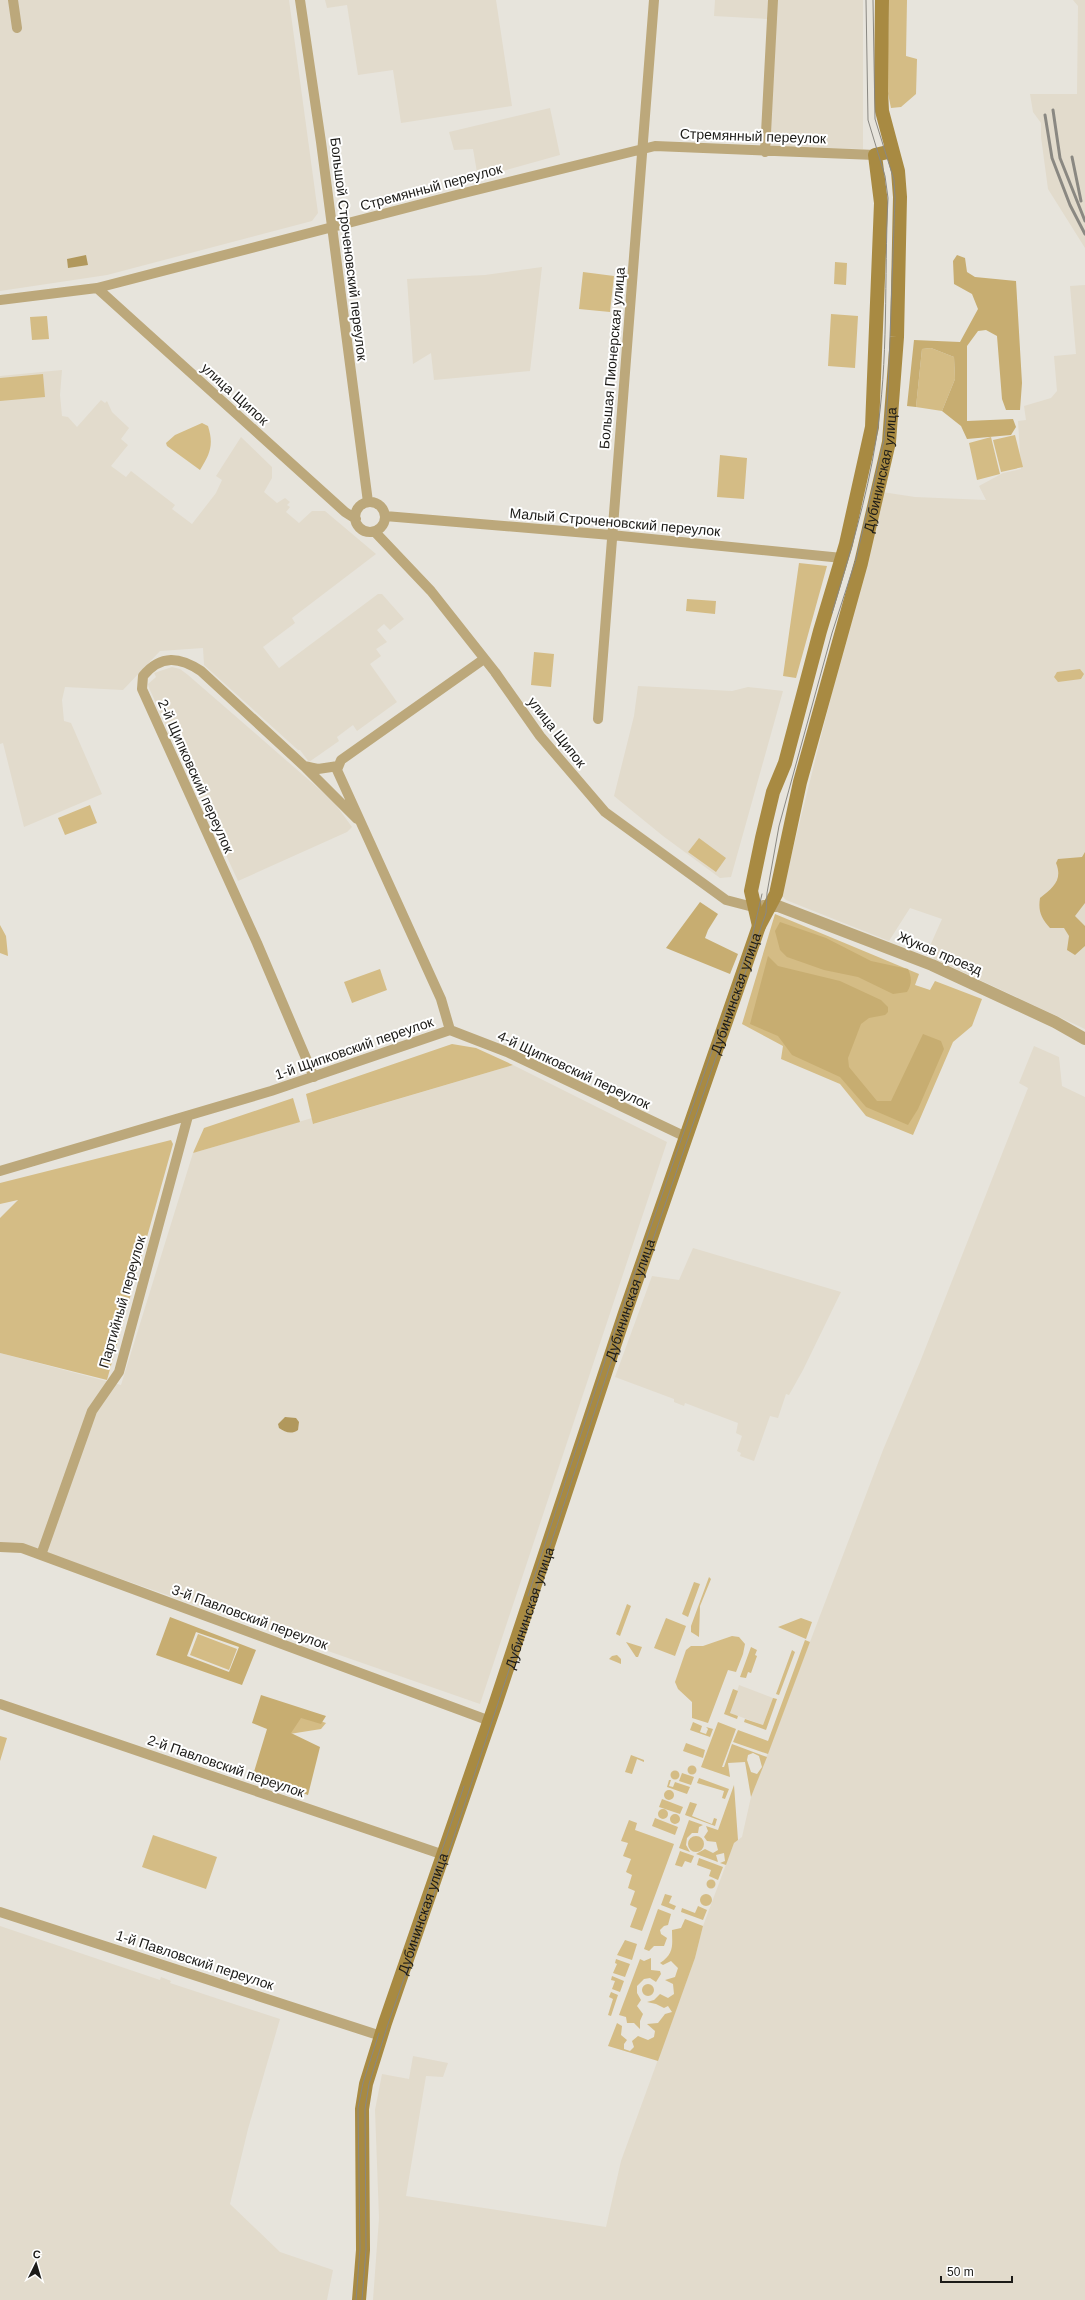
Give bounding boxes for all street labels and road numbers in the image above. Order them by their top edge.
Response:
street label: Стремянный переулок [680,125,827,147]
street label: Большой Строченовский переулок [327,136,371,362]
street label: Стремянный переулок [358,160,505,214]
street label: Большая Пионерская улица [596,266,628,450]
street label: улица Щипок [198,360,273,429]
street label: Дубининская улица [860,406,900,534]
street label: Малый Строченовский переулок [509,505,722,539]
street label: улица Щипок [525,694,590,771]
street label: 2-й Щипковский переулок [155,697,238,856]
street label: Жуков проезд [895,928,985,978]
street label: Дубининская улица [707,930,764,1056]
street label: 1-й Щипковский переулок [273,1013,436,1083]
street label: 4-й Щипковский переулок [495,1028,654,1113]
street label: Партийный переулок [95,1233,149,1370]
street label: Дубининская улица [602,1237,658,1363]
street label: Дубининская улица [502,1545,557,1671]
street label: 3-й Павловский переулок [170,1581,331,1653]
street label: 2-й Павловский переулок [145,1732,307,1801]
street label: Дубининская улица [394,1851,451,1977]
street label: 1-й Павловский переулок [114,1927,277,1993]

